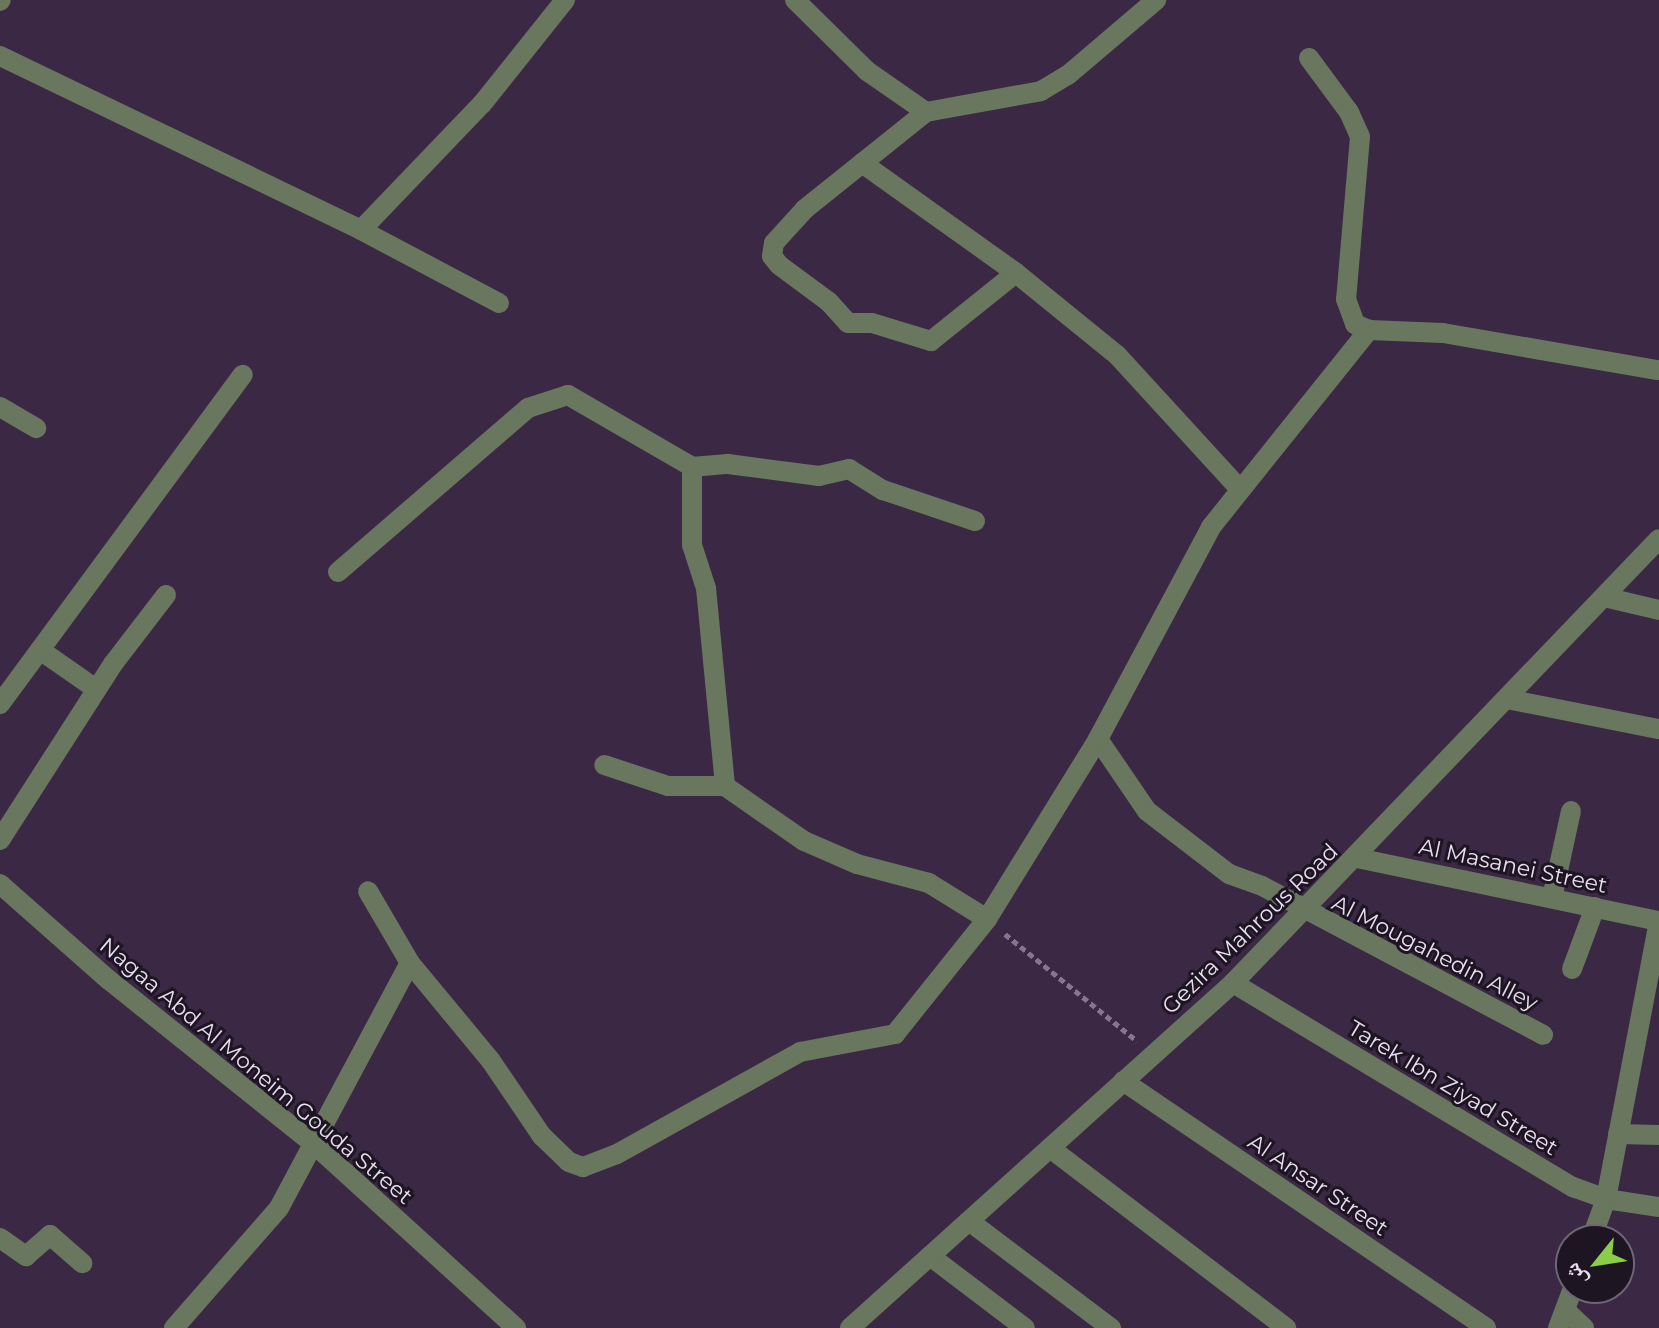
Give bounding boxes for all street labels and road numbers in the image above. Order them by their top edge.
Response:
street label: Al Masanei Street [1417,833,1609,899]
street label: Gezira Mahrous Road [1157,838,1343,1020]
street label: Al Mougahedin Alley [1328,890,1542,1016]
street label: Nagaa Abd Al Moneim Gouda Street [94,932,418,1210]
street label: Tarek Ibn Ziyad Street [1343,1015,1563,1161]
street label: Al Ansar Street [1243,1129,1393,1241]

